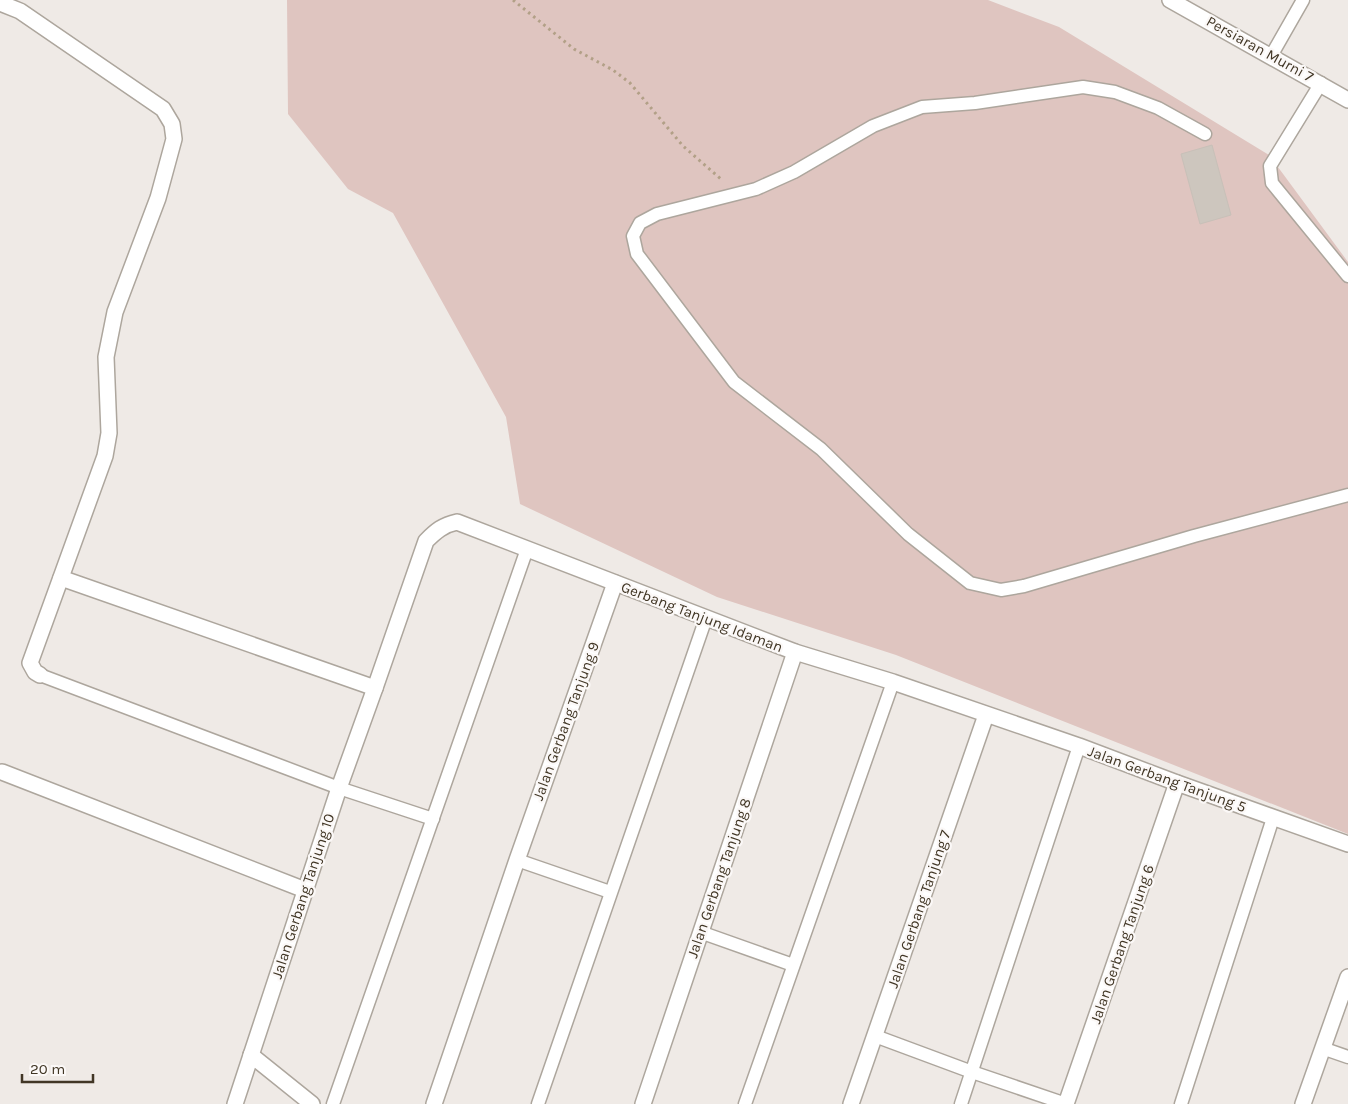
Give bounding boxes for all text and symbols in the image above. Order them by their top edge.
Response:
street label: Persiaran Murni 7 [1203,12,1317,86]
street label: Gerbang Tanjung Idaman [618,578,786,656]
street label: Jalan Gerbang Tanjung 9 [529,639,603,803]
street label: Jalan Gerbang Tanjung 5 [1085,742,1249,816]
street label: Jalan Gerbang Tanjung 8 [683,796,755,960]
street label: Jalan Gerbang Tanjung 10 [268,811,338,981]
street label: Jalan Gerbang Tanjung 7 [883,828,955,990]
street label: Jalan Gerbang Tanjung 6 [1086,862,1158,1026]
scale bar [22,1052,94,1084]
text: 20 m [30,1060,65,1078]

